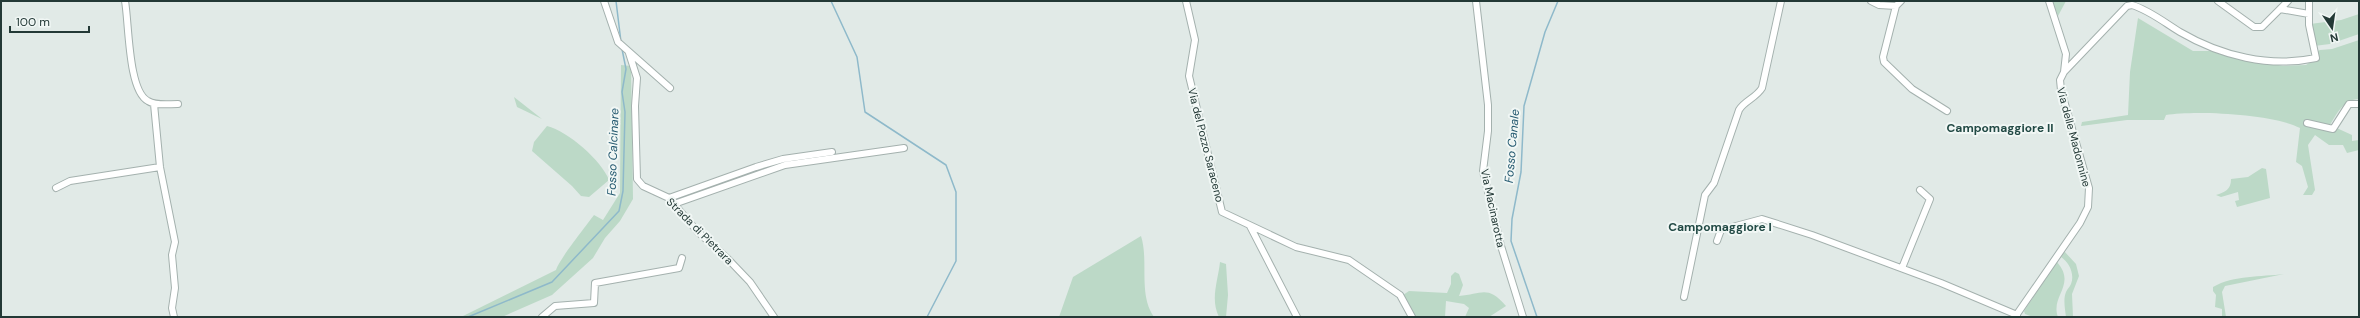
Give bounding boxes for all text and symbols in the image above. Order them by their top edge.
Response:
scale bar [10,8,89,34]
north arrow [2312,8,2352,48]
text: 100 m [16,14,50,30]
text: N [2329,30,2340,45]
street label: Via del Pozzo Saraceno [1185,86,1227,204]
street label: Via delle Madonnine [2054,86,2094,188]
water label: Fosso Calcinare [603,108,623,196]
water label: Fosso Canale [1501,108,1523,183]
district label: Campomaggiore II [1947,120,2053,136]
street label: Via Macinarotta [1478,167,1508,249]
street label: Strada di Pietrara [664,195,736,267]
district label: Campomaggiore I [1668,219,1772,235]

